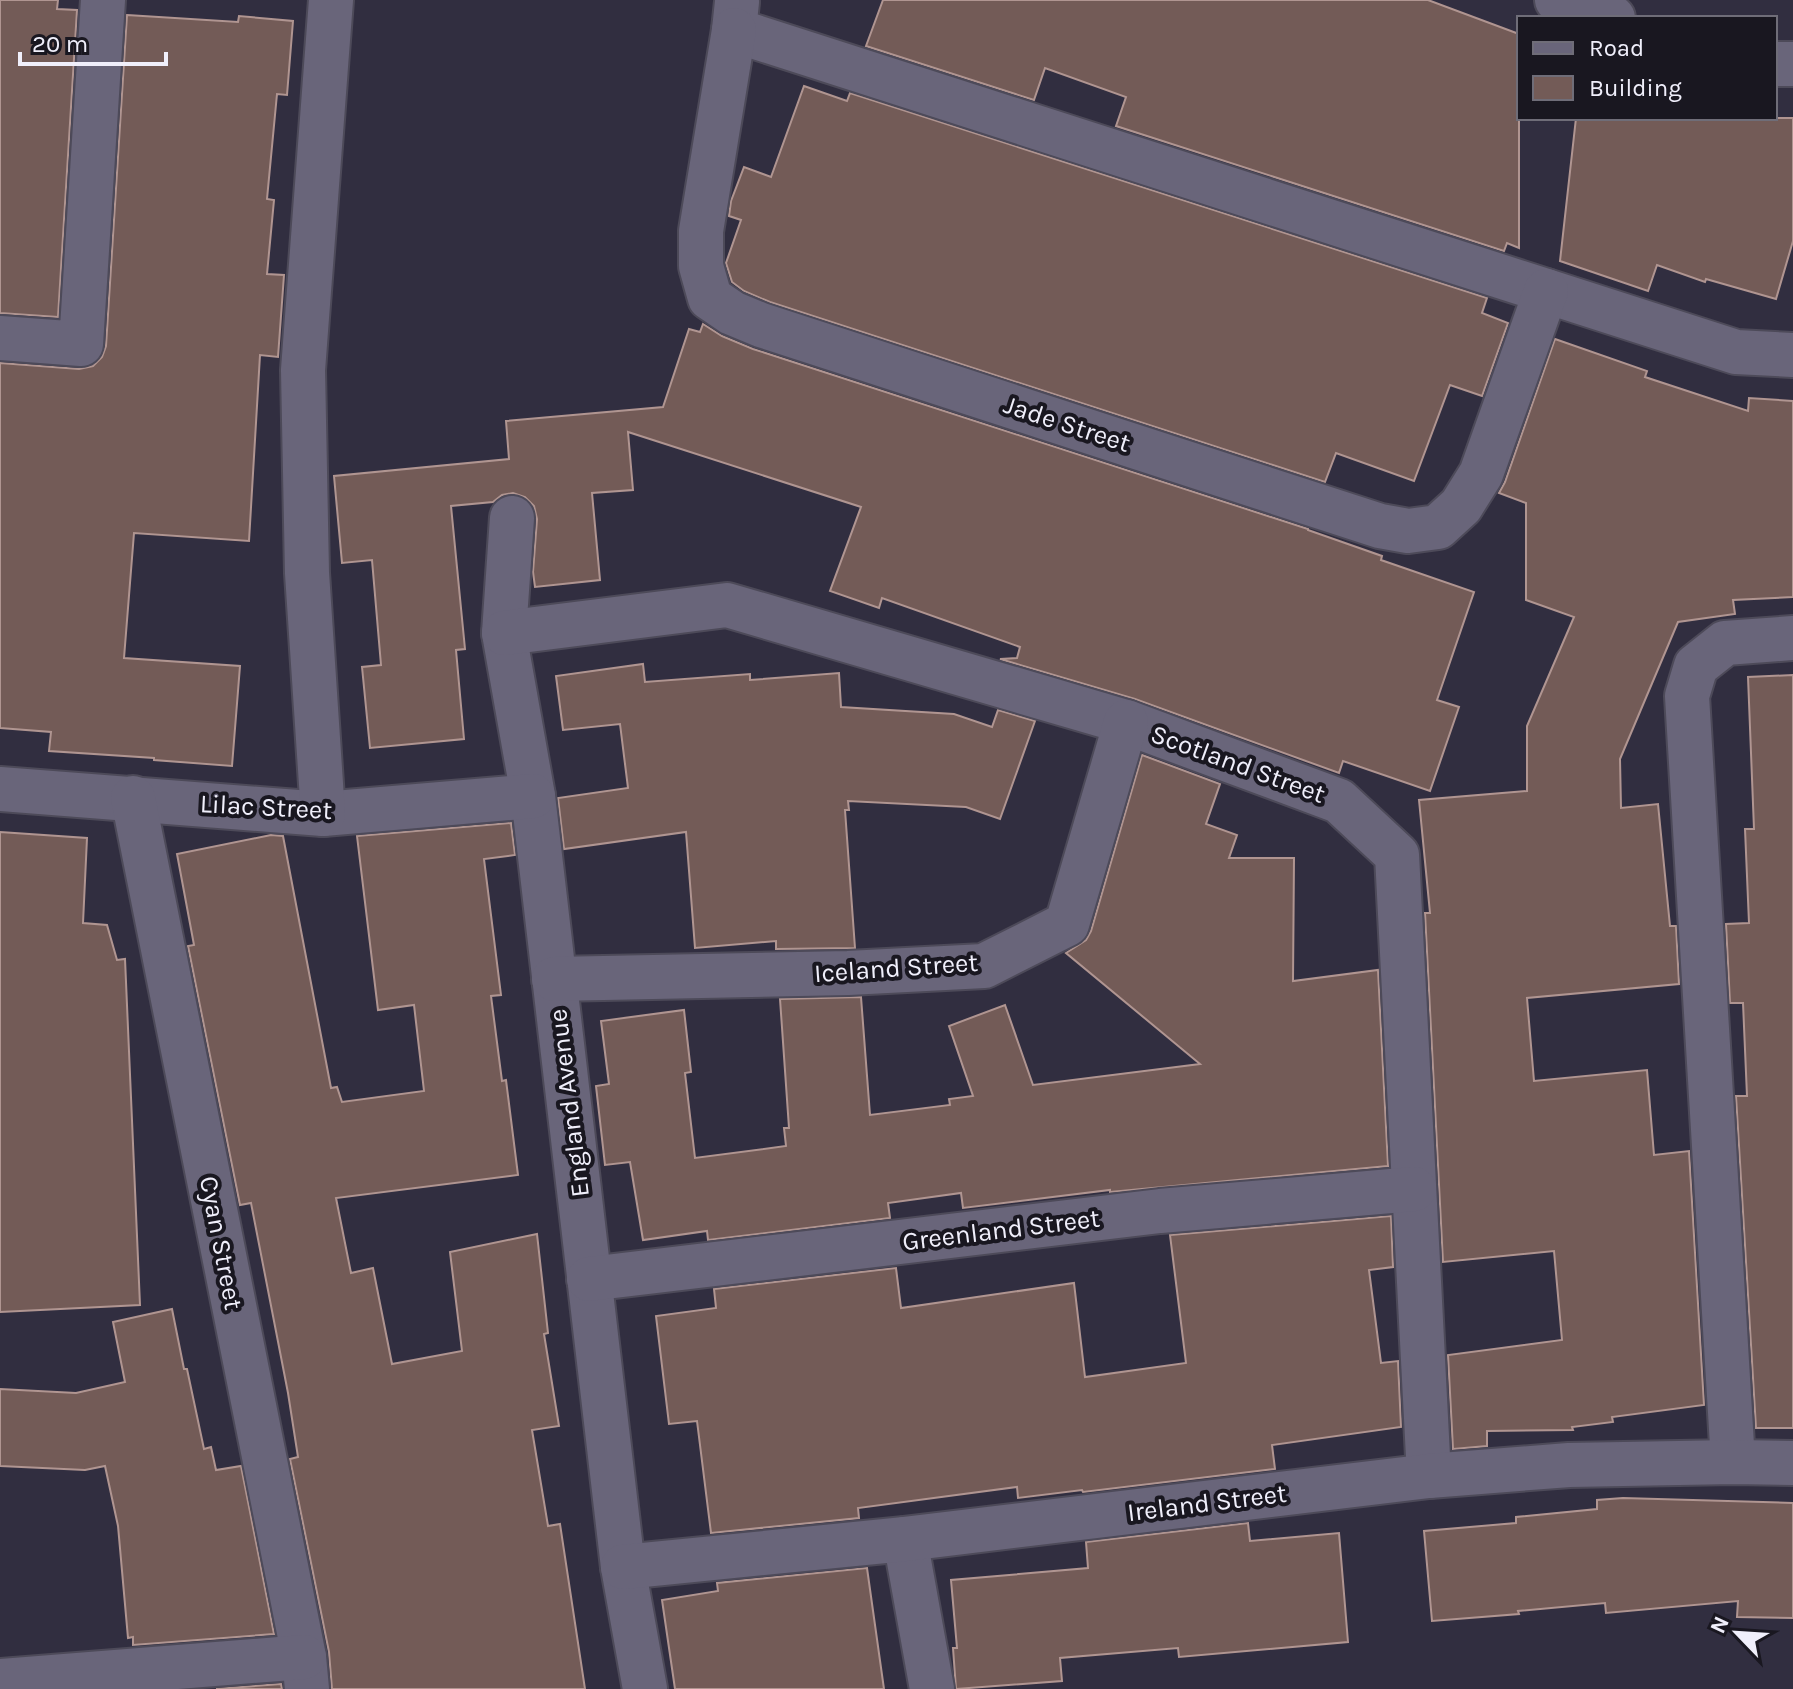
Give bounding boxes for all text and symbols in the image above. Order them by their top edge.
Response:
scale bar [20,16,166,66]
legend [1517,16,1777,120]
text: 20 m [32,30,88,58]
text: Road [1589,34,1644,62]
text: Building [1589,74,1682,102]
street label: Jade Street [1000,389,1134,459]
street label: Scotland Street [1147,718,1330,810]
street label: Lilac Street [199,788,333,826]
street label: Iceland Street [813,947,979,989]
street label: England Avenue [542,1007,596,1199]
street label: Cyan Street [193,1173,249,1313]
street label: Greenland Street [900,1202,1102,1257]
street label: Ireland Street [1126,1478,1289,1528]
north arrow [1697,1593,1777,1673]
text: N [1705,1612,1735,1638]

